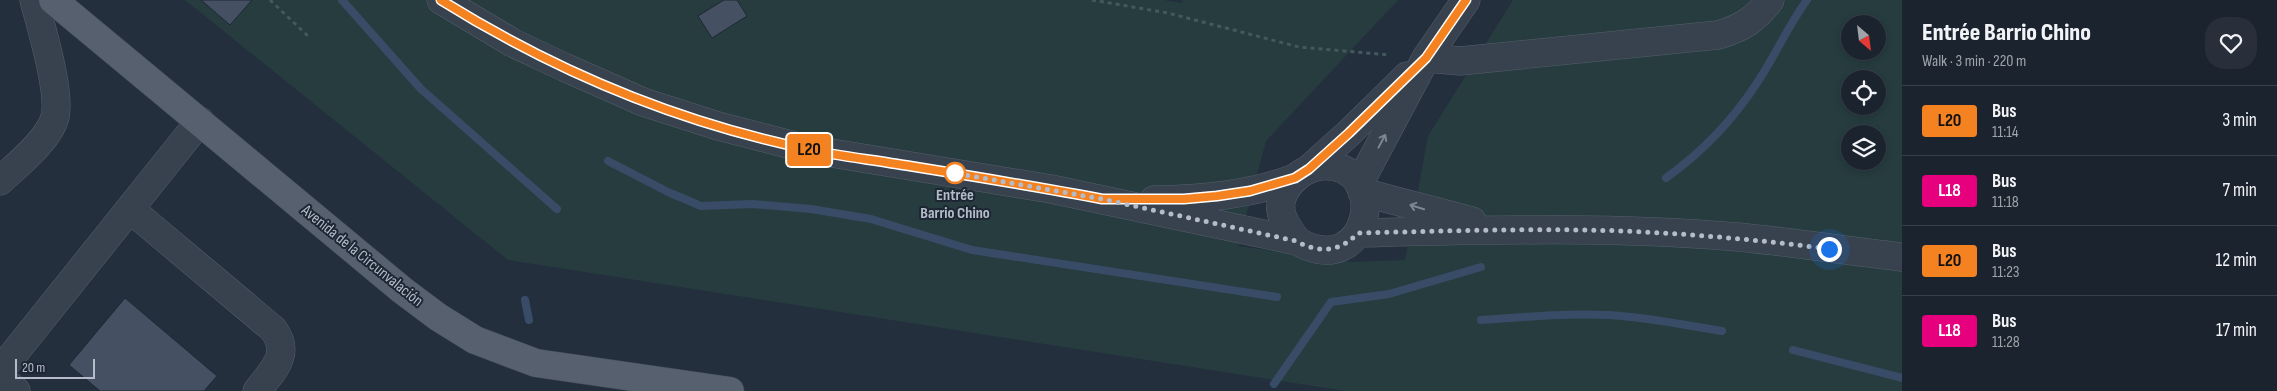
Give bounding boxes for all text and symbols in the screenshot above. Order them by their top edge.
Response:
north arrow [1841,15,1886,60]
map controls [1841,15,1886,170]
button: heart [2205,17,2257,69]
text: Entrée Barrio Chino [1922,18,2091,47]
text: Walk · 3 min · 220 m [1922,52,2026,71]
button: locate [1841,70,1886,115]
text: Bus [1992,100,2017,123]
text: 3 min [2222,109,2257,132]
text: L20 [1938,110,1961,131]
text: 11:14 [1992,123,2019,142]
button: layers [1841,125,1886,170]
line badge: L20 [780,134,838,166]
one-way arrow [1378,135,1388,149]
text: L20 [797,139,821,160]
marker: Entrée Barrio Chino [944,162,966,184]
text: Bus [1992,170,2017,193]
text: 7 min [2223,179,2257,202]
text: L18 [1938,180,1961,201]
place label: Entrée Barrio Chino [920,186,990,223]
text: 11:18 [1992,193,2019,212]
street label: Avenida de la Circunvalación [297,201,427,311]
one-way arrow [1409,201,1425,211]
your location [1817,237,1842,262]
text: Bus [1992,240,2017,263]
text: 12 min [2215,249,2257,272]
text: L20 [1938,250,1961,271]
text: 11:23 [1992,263,2020,282]
text: Bus [1992,310,2017,333]
text: 17 min [2216,319,2257,342]
text: L18 [1938,320,1961,341]
text: 11:28 [1992,333,2020,352]
scale bar [15,356,95,379]
text: 20 m [22,359,45,376]

